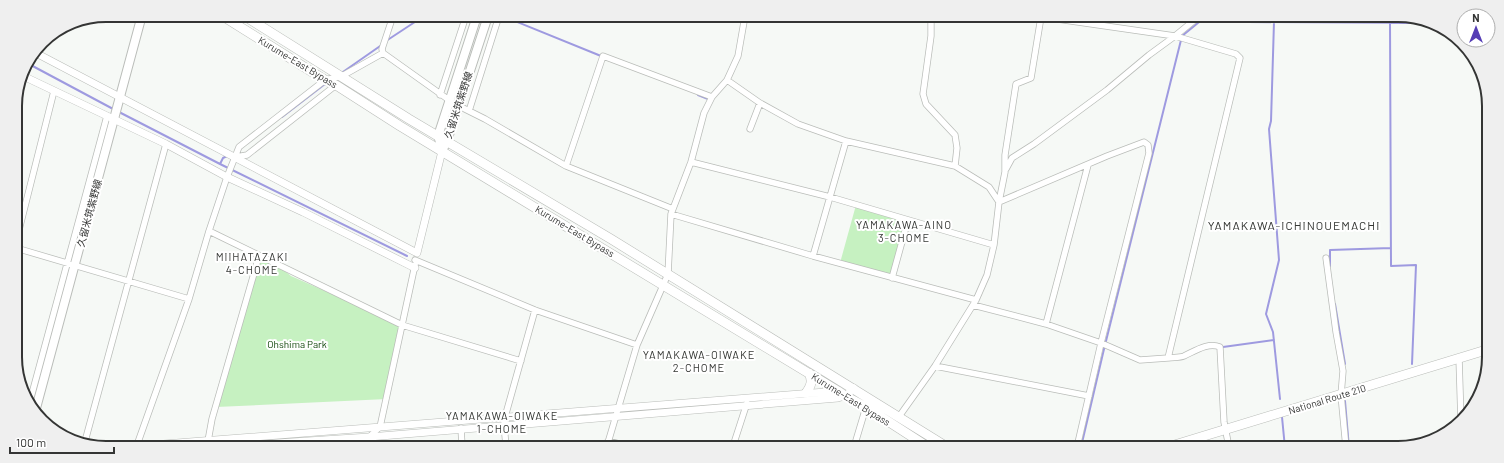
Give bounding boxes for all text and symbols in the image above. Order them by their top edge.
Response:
north arrow [1456,8,1496,48]
text: N [1472,11,1480,24]
street label: Kurume-East Bypass [256,34,340,91]
street label: 久留米筑紫野線 [441,70,475,140]
street label: 久留米筑紫野線 [74,178,104,248]
street label: Kurume-East Bypass [533,203,617,260]
district label: YAMAKAWA-AINO 3-CHOME [856,218,952,244]
district label: YAMAKAWA-ICHINOUEMACHI [1208,218,1380,232]
district label: MIIHATAZAKI 4-CHOME [216,250,288,276]
park label: Ohshima Park [267,338,327,350]
district label: YAMAKAWA-OIWAKE 2-CHOME [643,348,755,374]
street label: Kurume-East Bypass [809,370,893,428]
street label: National Route 210 [1287,382,1367,416]
district label: YAMAKAWA-OIWAKE 1-CHOME [446,409,558,435]
scale bar [10,429,114,455]
text: 100 m [16,435,46,449]

